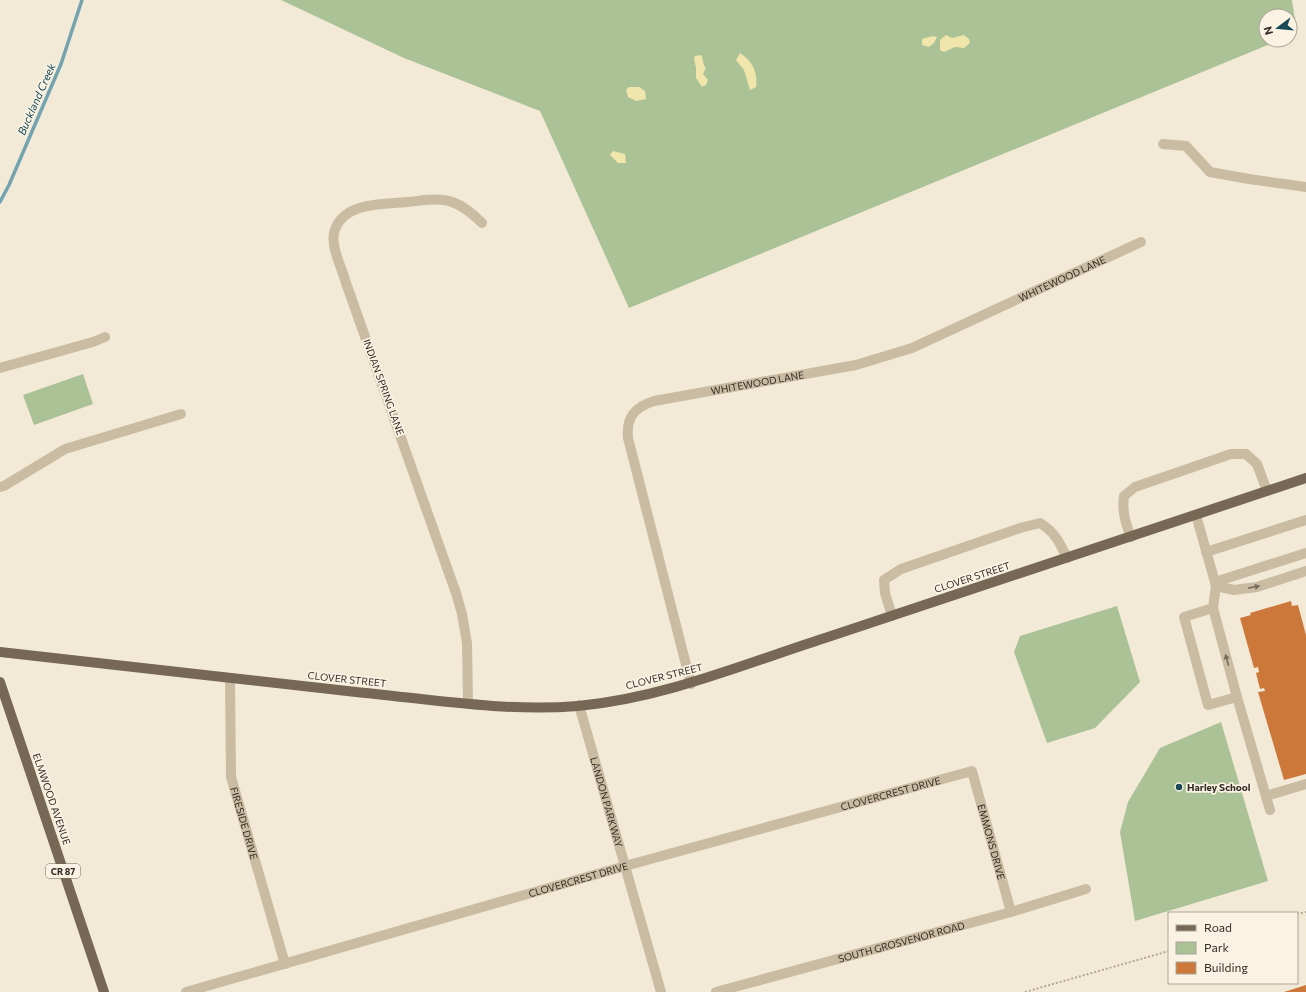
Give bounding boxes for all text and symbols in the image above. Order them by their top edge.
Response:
north arrow [1258,8,1298,48]
text: N [1261,25,1275,37]
water label: Buckland Creek [14,60,58,137]
street label: WHITEWOOD LANE [1016,253,1107,304]
street label: INDIAN SPRING LANE [361,337,407,437]
street label: WHITEWOOD LANE [710,368,805,397]
street label: CLOVER STREET [933,559,1012,595]
one-way arrow [1248,584,1261,590]
one-way arrow [1224,653,1230,666]
street label: CLOVER STREET [624,660,704,691]
street label: CLOVER STREET [307,669,387,689]
street label: ELMWOOD AVENUE [31,752,73,846]
street label: LANDON PARKWAY [588,756,625,849]
street label: CLOVERCREST DRIVE [839,774,942,813]
place label: Harley School [1187,781,1251,793]
marker: Harley School [1174,782,1184,792]
street label: FIRESIDE DRIVE [228,786,260,861]
street label: EMMONS DRIVE [975,803,1008,881]
street label: CLOVERCREST DRIVE [527,859,629,899]
road number: CR 87 [46,864,80,878]
legend [1168,912,1298,984]
street label: SOUTH GROSVENOR ROAD [837,919,966,965]
text: Road [1204,920,1232,934]
text: Park [1204,940,1230,954]
text: Building [1204,960,1248,974]

